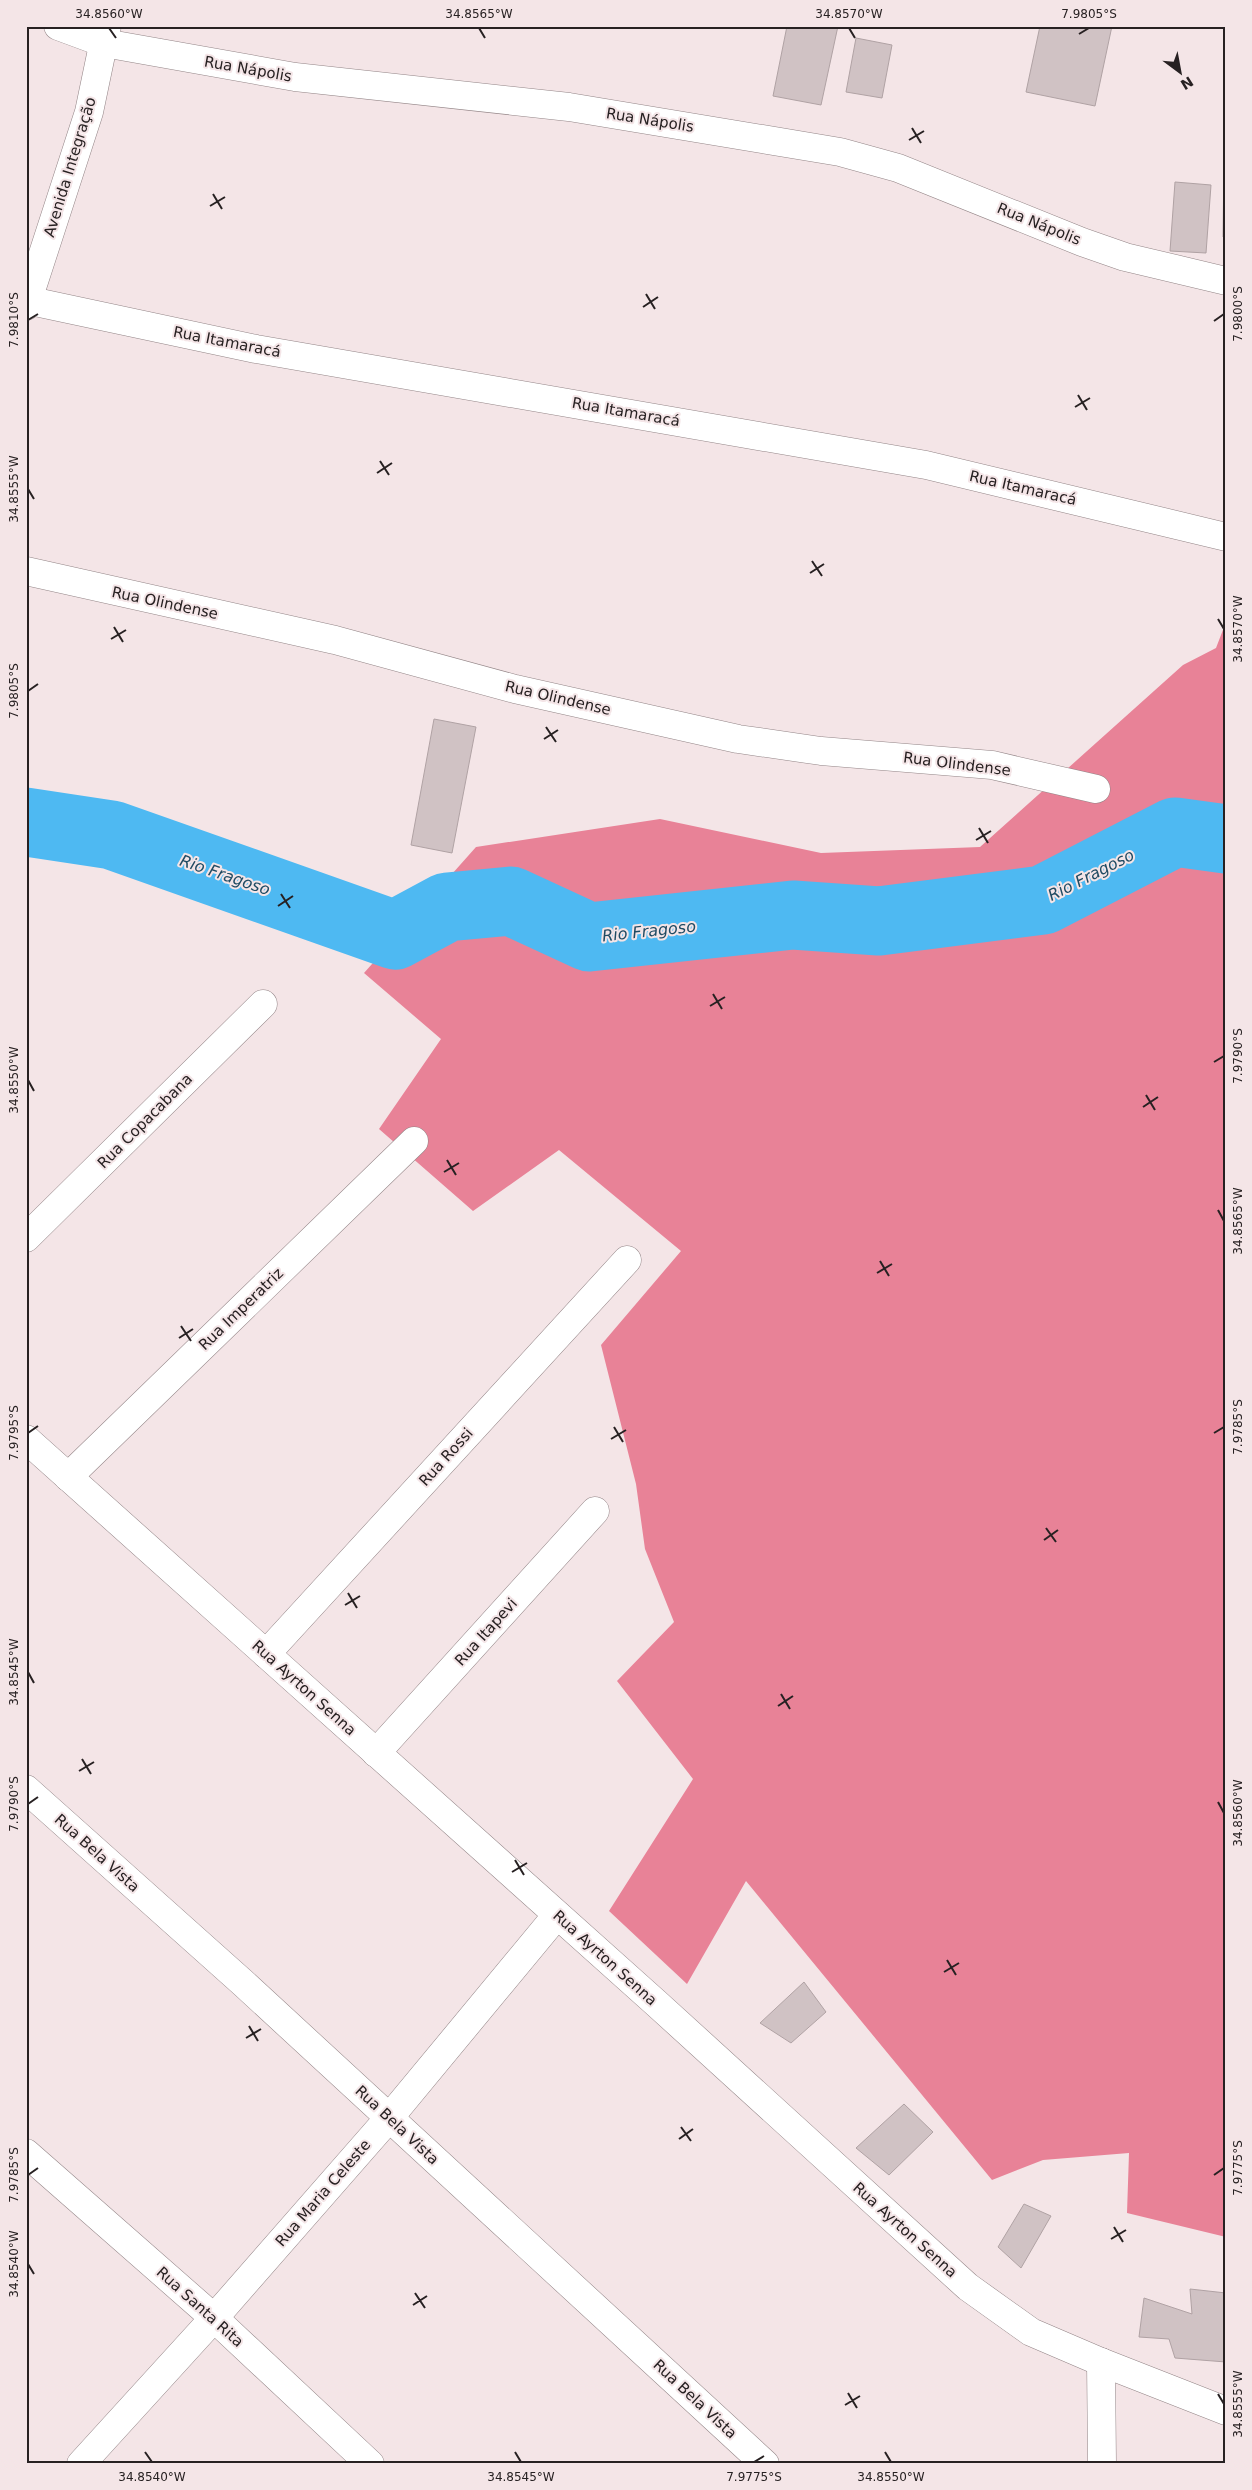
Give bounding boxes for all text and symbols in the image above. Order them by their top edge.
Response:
text: 34.8560°W [75,7,143,21]
text: 34.8565°W [445,7,513,21]
text: 34.8570°W [815,7,883,21]
text: 7.9805°S [1061,7,1117,21]
north arrow [1154,48,1204,98]
street label: Rua Nápolis [203,52,293,86]
text: N [1178,73,1196,93]
street label: Avenida Integração [40,95,100,239]
street label: Rua Nápolis [605,104,695,136]
street label: Rua Nápolis [995,199,1084,249]
text: 7.9800°S [1231,286,1245,342]
text: 7.9810°S [7,292,21,348]
street label: Rua Itamaracá [172,323,282,361]
street label: Rua Itamaracá [571,394,681,430]
text: 34.8555°W [7,455,21,523]
street label: Rua Itamaracá [968,467,1078,509]
street label: Rua Olindense [110,583,220,623]
text: 34.8570°W [1231,595,1245,663]
text: 7.9805°S [7,663,21,719]
street label: Rua Olindense [503,677,613,719]
street label: Rua Olindense [902,748,1012,780]
water label: Rio Fragoso [1045,845,1137,905]
water label: Rio Fragoso [177,851,273,899]
water label: Rio Fragoso [601,917,697,945]
text: 7.9790°S [1231,1028,1245,1084]
text: 34.8550°W [7,1046,21,1114]
street label: Rua Copacabana [94,1070,196,1172]
text: 34.8565°W [1231,1187,1245,1255]
street label: Rua Imperatriz [195,1264,287,1354]
text: 7.9785°S [1231,1399,1245,1455]
text: 7.9795°S [7,1405,21,1461]
street label: Rua Rossi [415,1424,477,1490]
street label: Rua Itapevi [451,1595,521,1669]
street label: Rua Ayrton Senna [248,1637,360,1739]
text: 34.8545°W [7,1638,21,1706]
text: 7.9790°S [7,1776,21,1832]
text: 34.8560°W [1231,1779,1245,1847]
street label: Rua Bela Vista [51,1810,143,1896]
street label: Rua Ayrton Senna [549,1907,661,2009]
street label: Rua Bela Vista [351,2082,443,2168]
street label: Rua Maria Celeste [272,2136,374,2250]
text: 7.9775°S [1231,2140,1245,2196]
text: 7.9785°S [7,2147,21,2203]
street label: Rua Ayrton Senna [849,2179,961,2281]
text: 34.8540°W [7,2230,21,2298]
street label: Rua Santa Rita [153,2263,247,2351]
street label: Rua Bela Vista [649,2356,741,2442]
text: 34.8555°W [1231,2370,1245,2438]
text: 34.8540°W [118,2470,186,2484]
text: 34.8545°W [487,2470,555,2484]
text: 7.9775°S [726,2470,782,2484]
text: 34.8550°W [857,2470,925,2484]

